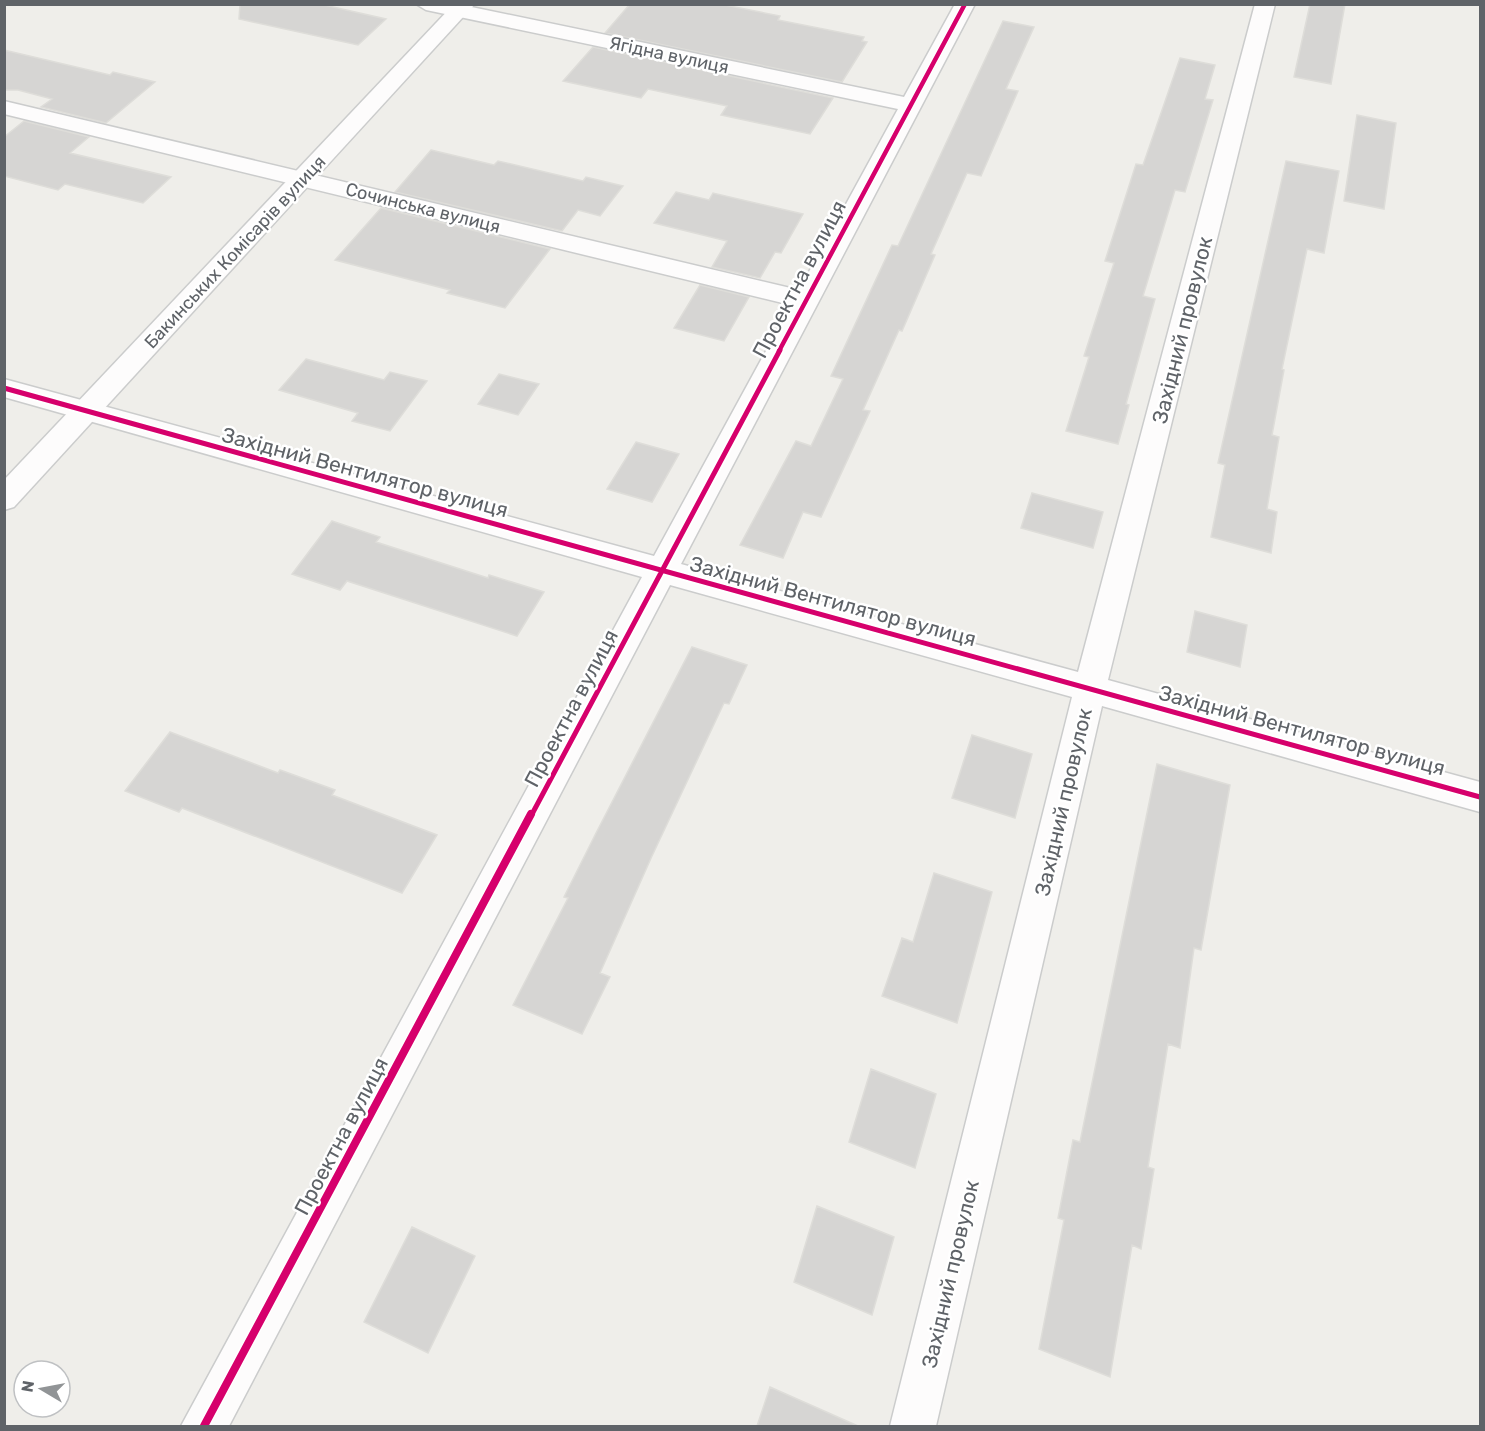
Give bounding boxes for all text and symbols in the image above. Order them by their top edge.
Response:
street label: Ягідна вулиця [607,32,731,78]
street label: Бакинських Комісарів вулиця [140,151,330,353]
street label: Сочинська вулиця [343,178,503,238]
street label: Проектна вулиця [747,196,851,362]
street label: Західний провулок [1147,234,1217,426]
street label: Західний Вентилятор вулиця [219,422,511,522]
street label: Західний Вентилятор вулиця [687,551,979,651]
street label: Проектна вулиця [519,625,623,791]
street label: Західний Вентилятор вулиця [1156,680,1448,780]
street label: Західний провулок [1029,706,1097,898]
street label: Проектна вулиця [289,1053,393,1219]
street label: Західний провулок [916,1178,984,1370]
north arrow [12,1359,72,1419]
text: N [17,1379,38,1394]

